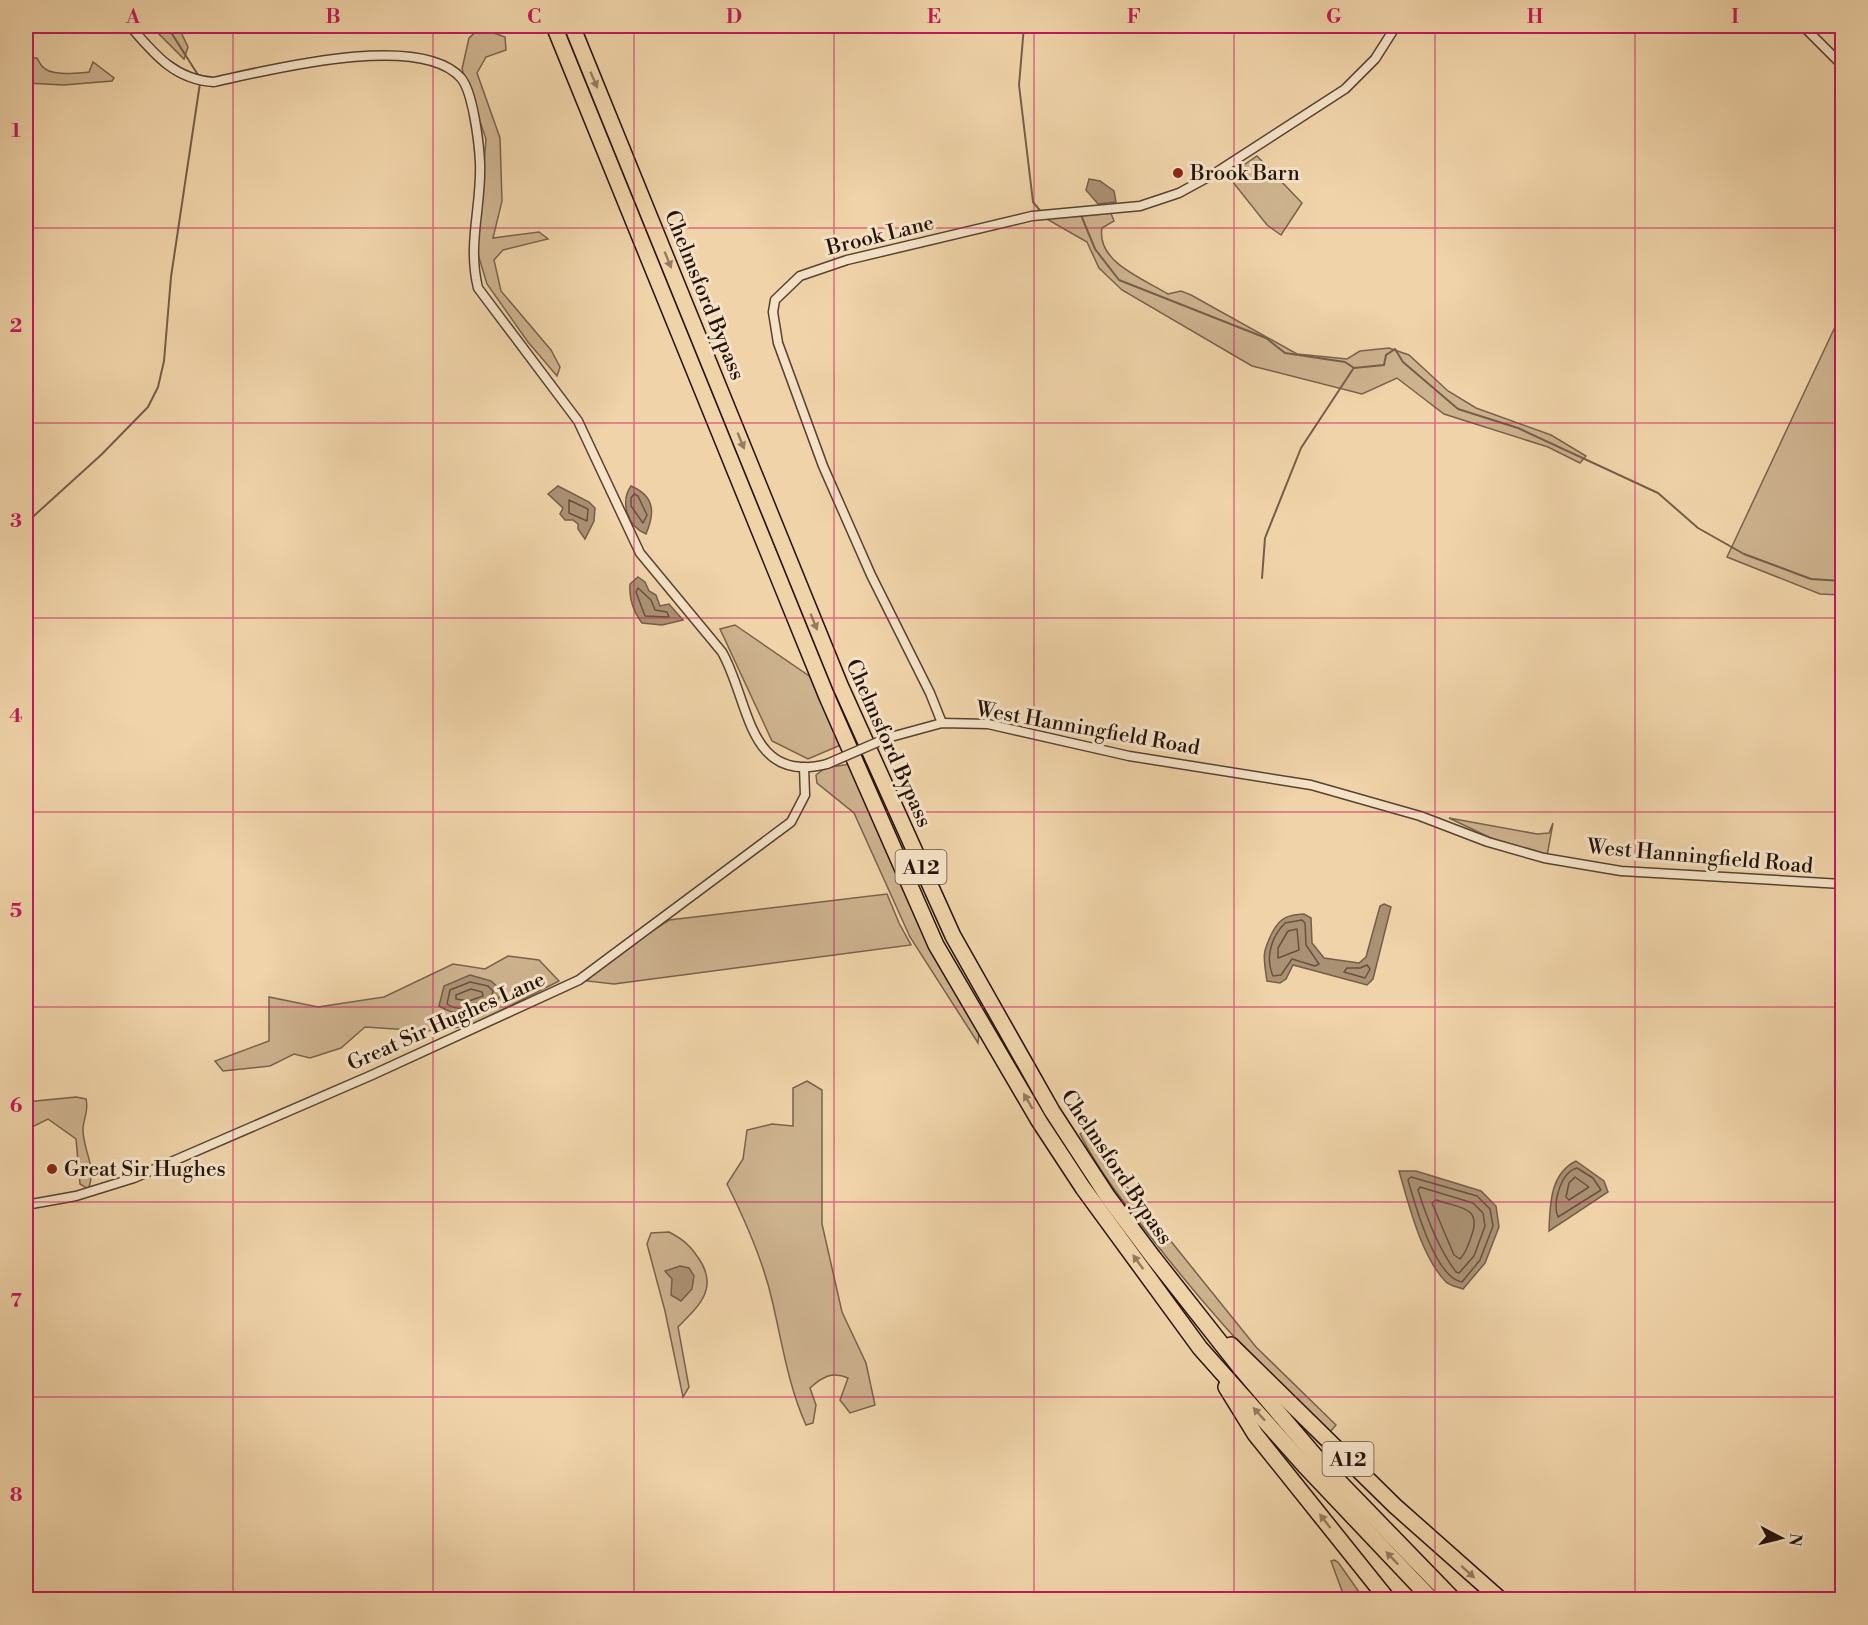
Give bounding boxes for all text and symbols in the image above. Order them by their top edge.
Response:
text: A [125,5,141,30]
text: B [325,5,341,30]
text: C [527,5,541,30]
text: D [726,5,742,30]
text: E [927,5,941,30]
text: F [1127,5,1141,30]
text: G [1326,5,1342,30]
text: H [1527,5,1544,30]
text: I [1731,5,1739,30]
one-way arrow [589,71,599,89]
text: 1 [11,119,21,144]
place label: Brook Barn [1189,161,1300,187]
marker: Brook Barn [1171,166,1185,180]
street label: Chelmsford Bypass [658,207,750,384]
street label: Brook Lane [823,210,937,262]
one-way arrow [664,251,673,269]
text: 2 [10,314,22,339]
one-way arrow [737,432,746,450]
text: 3 [10,509,22,534]
one-way arrow [809,613,819,631]
street label: Chelmsford Bypass [839,655,937,831]
street label: West Hanningfield Road [973,696,1202,761]
text: 4 [9,704,23,729]
street label: West Hanningfield Road [1585,834,1814,880]
road number: A12 [896,850,946,884]
text: 5 [10,899,22,924]
street label: Great Sir Hughes Lane [343,967,549,1077]
street label: Chelmsford Bypass [1055,1085,1178,1250]
one-way arrow [1023,1092,1033,1109]
text: 6 [10,1094,23,1119]
place label: Great Sir Hughes [64,1157,226,1183]
marker: Great Sir Hughes [45,1162,59,1176]
one-way arrow [1132,1255,1144,1271]
text: 7 [10,1289,22,1314]
one-way arrow [1253,1407,1266,1422]
road number: A12 [1322,1442,1374,1476]
text: 8 [10,1483,23,1508]
north arrow [1751,1508,1811,1568]
one-way arrow [1318,1513,1331,1529]
text: N [1784,1532,1806,1548]
one-way arrow [1385,1551,1399,1565]
one-way arrow [1461,1565,1476,1579]

